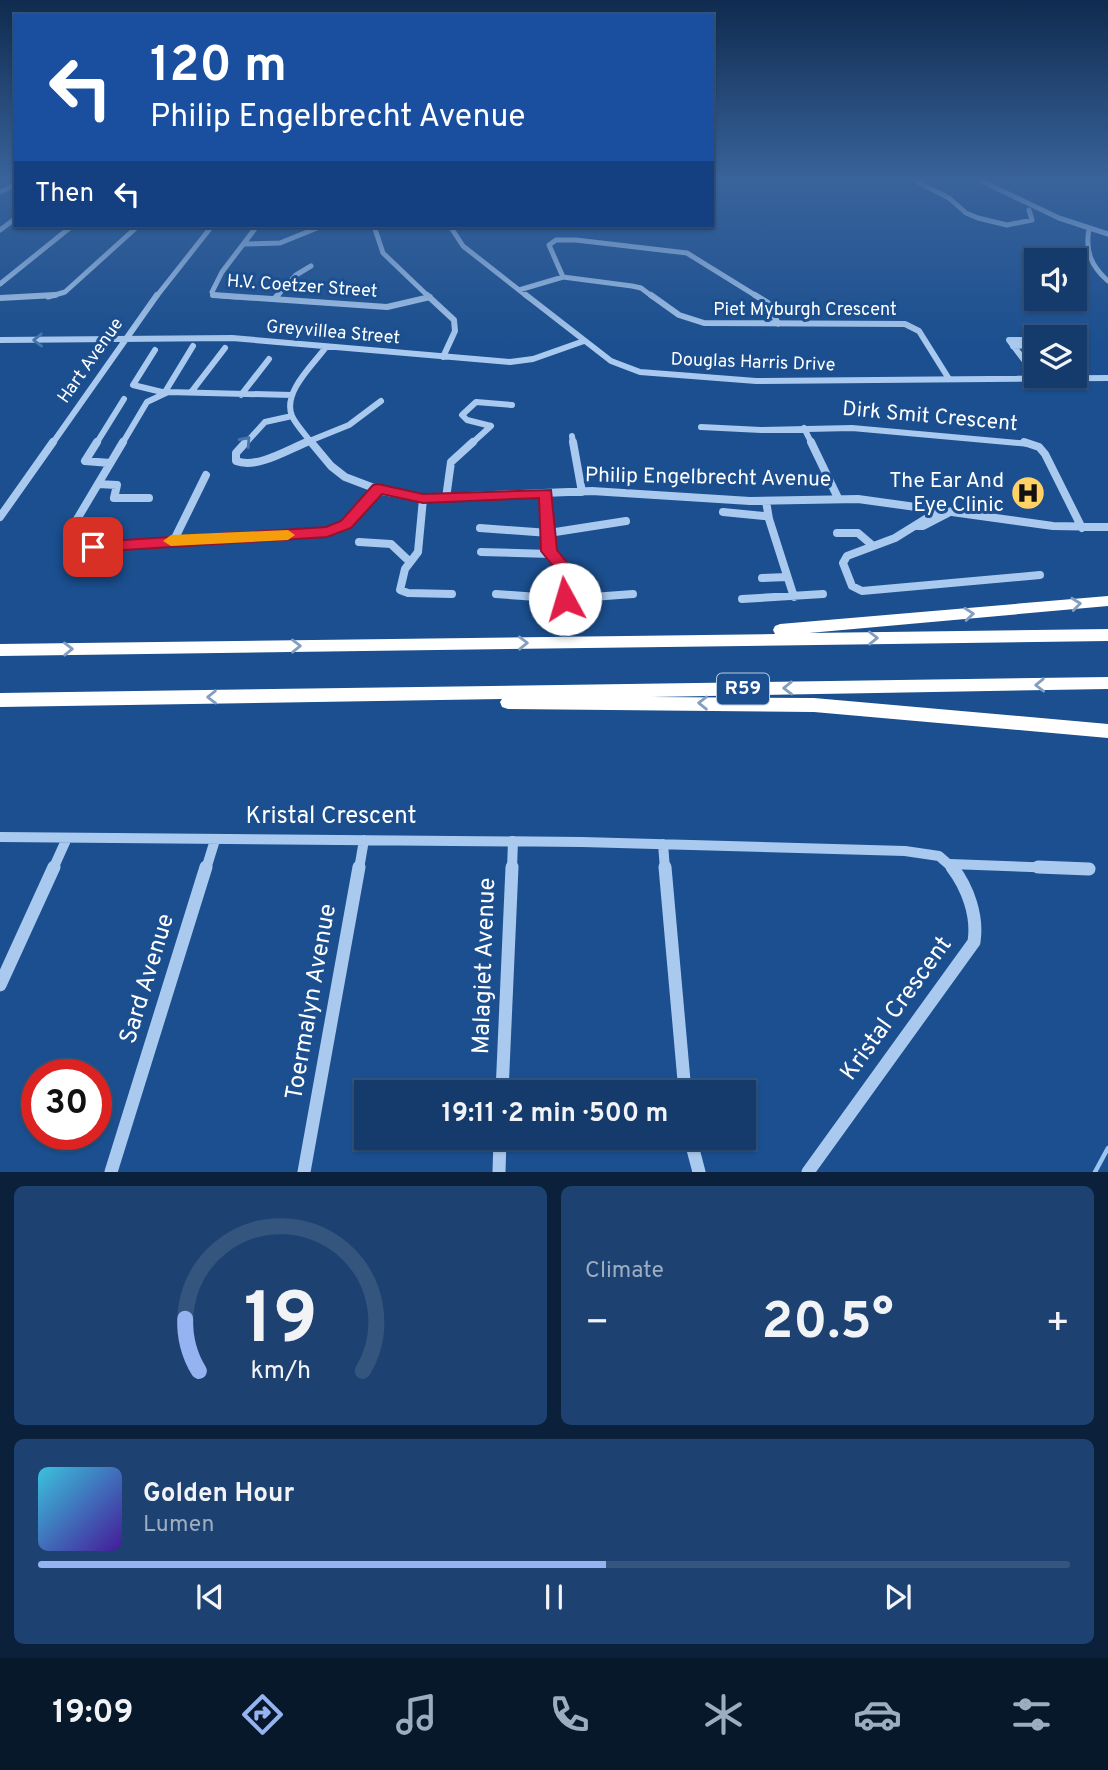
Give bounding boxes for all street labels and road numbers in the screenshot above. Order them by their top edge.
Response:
street label: H.V. Coetzer Street [226,270,378,304]
street label: Piet Myburgh Crescent [713,299,897,322]
street label: Hart Avenue [53,314,129,408]
street label: Greyvillea Street [265,316,401,350]
street label: Douglas Harris Drive [670,349,836,377]
street label: Dirk Smit Crescent [841,396,1019,438]
street label: Philip Engelbrecht Avenue [585,462,831,494]
road number: R59 [717,674,769,704]
street label: Kristal Crescent [245,802,417,832]
street label: Malagiet Avenue [467,877,503,1055]
street label: Toermalyn Avenue [280,902,344,1102]
street label: Sard Avenue [114,910,182,1048]
street label: Kristal Crescent [835,931,959,1087]

